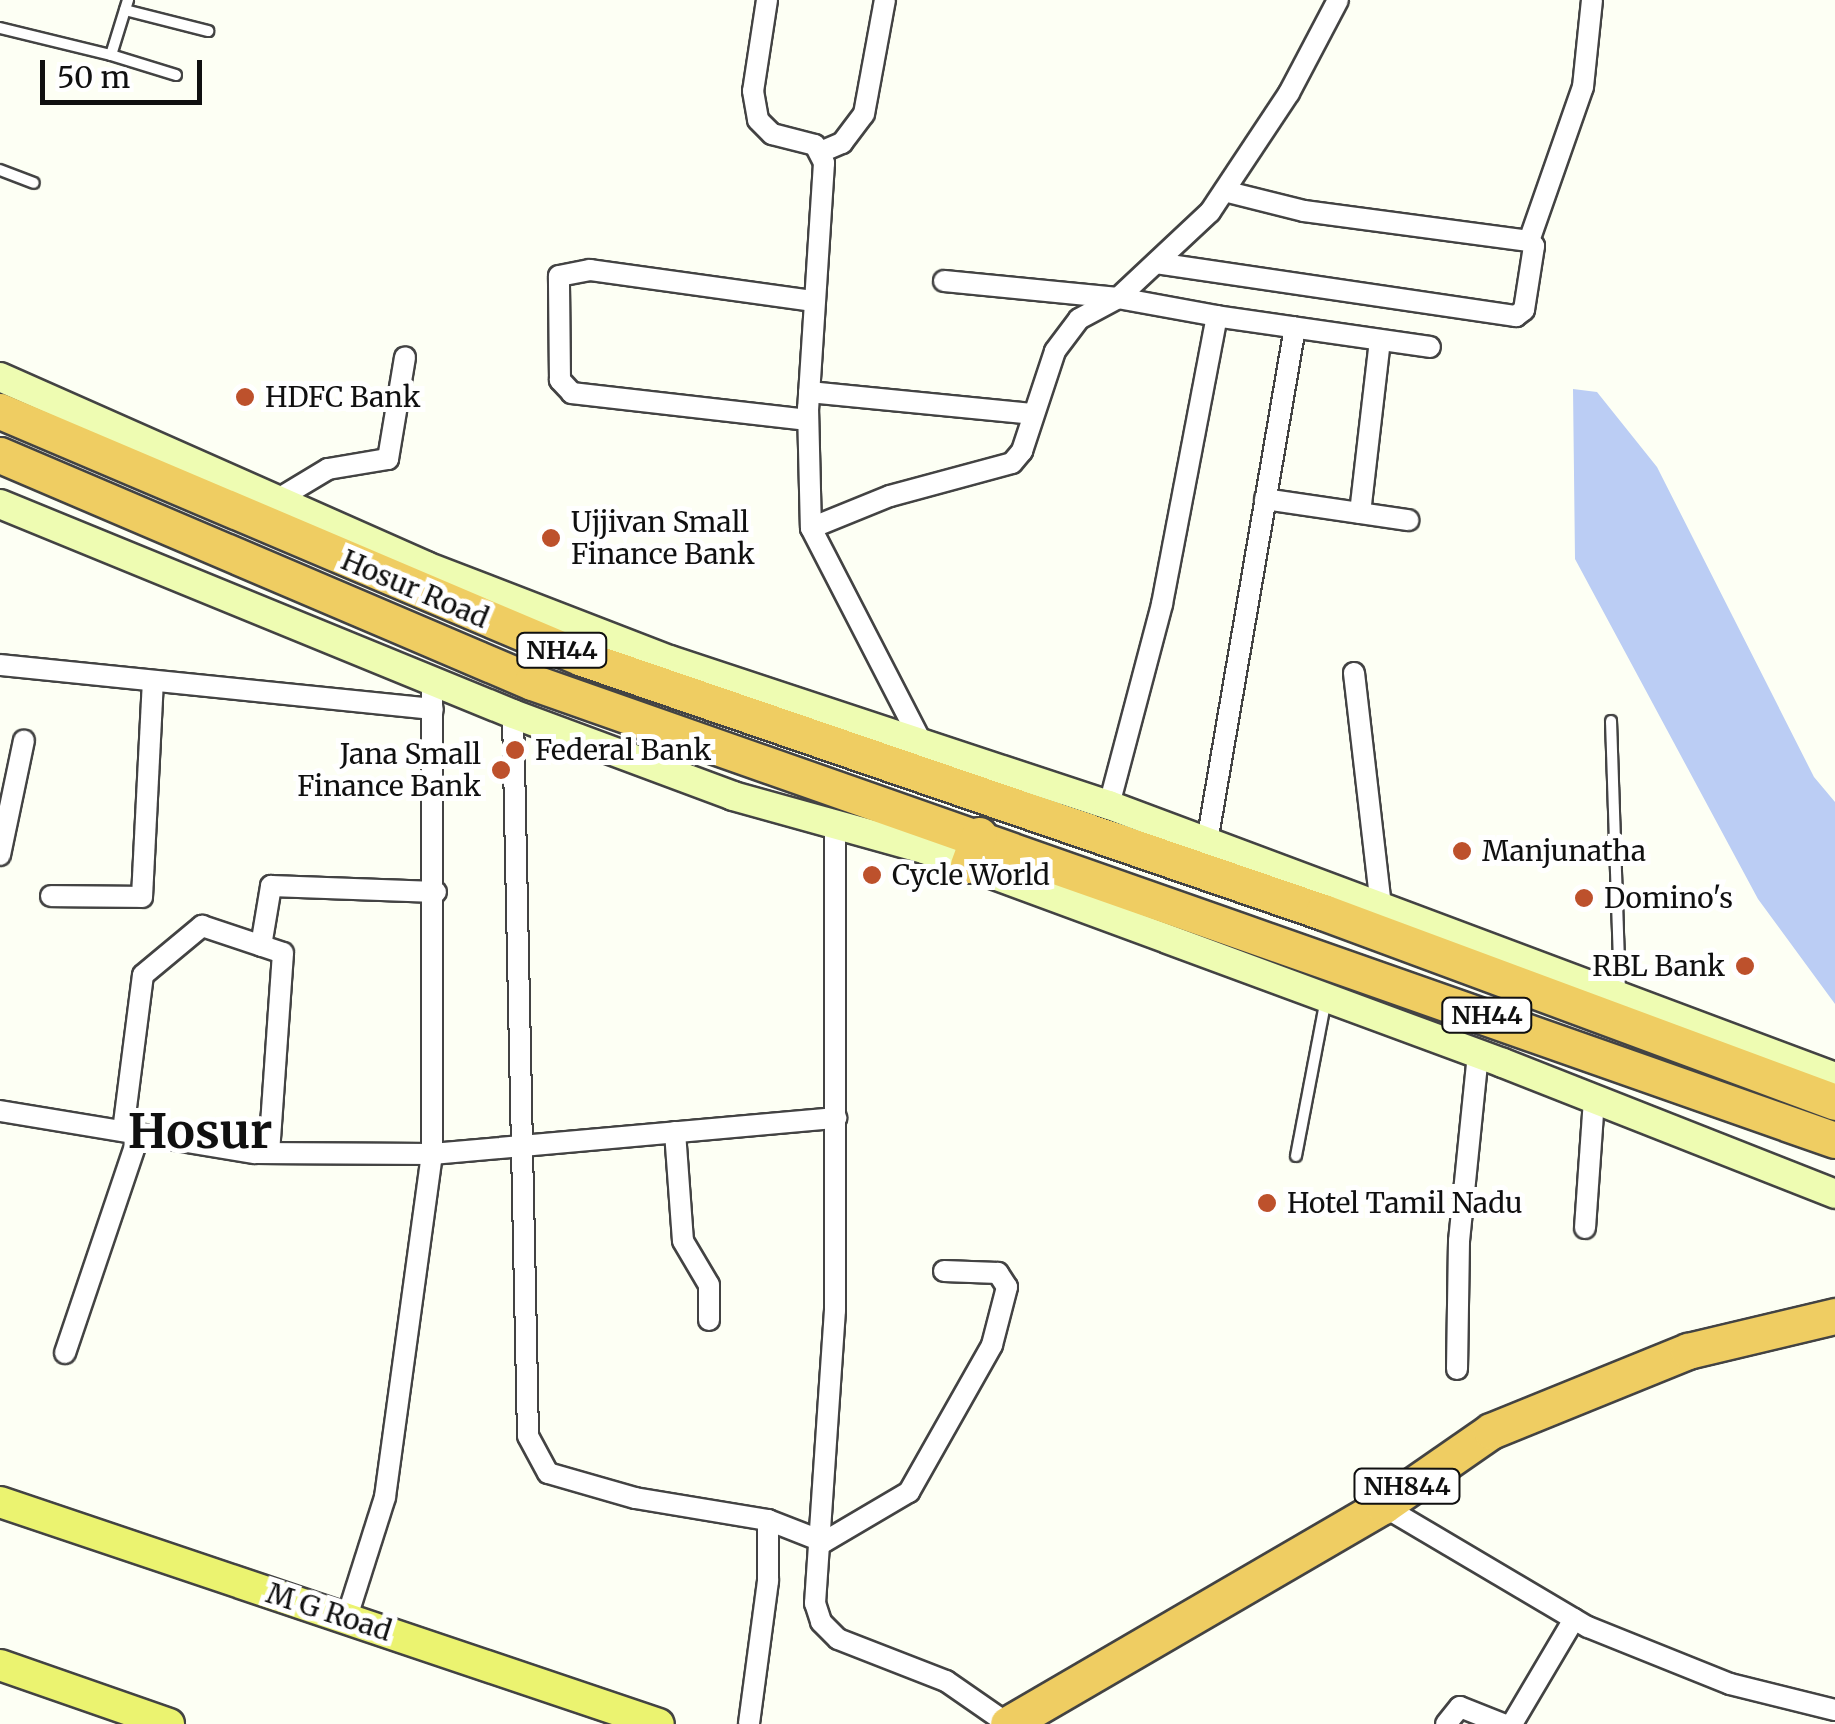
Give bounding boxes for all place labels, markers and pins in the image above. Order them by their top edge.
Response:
place label: HDFC Bank [265,380,421,414]
marker: HDFC Bank [234,386,256,408]
place label: Ujjivan Small Finance Bank [571,505,755,571]
marker: Ujjivan Small Finance Bank [540,527,562,549]
place label: Federal Bank [535,733,711,767]
place label: Jana Small Finance Bank [297,737,481,803]
marker: Federal Bank [504,739,526,761]
marker: Jana Small Finance Bank [490,759,512,781]
place label: Manjunatha [1482,834,1646,868]
marker: Manjunatha [1451,840,1473,862]
place label: Cycle World [892,858,1050,892]
marker: Cycle World [861,864,883,886]
place label: Domino's [1604,881,1733,915]
marker: Domino's [1573,887,1595,909]
place label: RBL Bank [1592,949,1725,983]
marker: RBL Bank [1734,955,1756,977]
place label: Hotel Tamil Nadu [1287,1186,1523,1220]
marker: Hotel Tamil Nadu [1256,1192,1278,1214]

